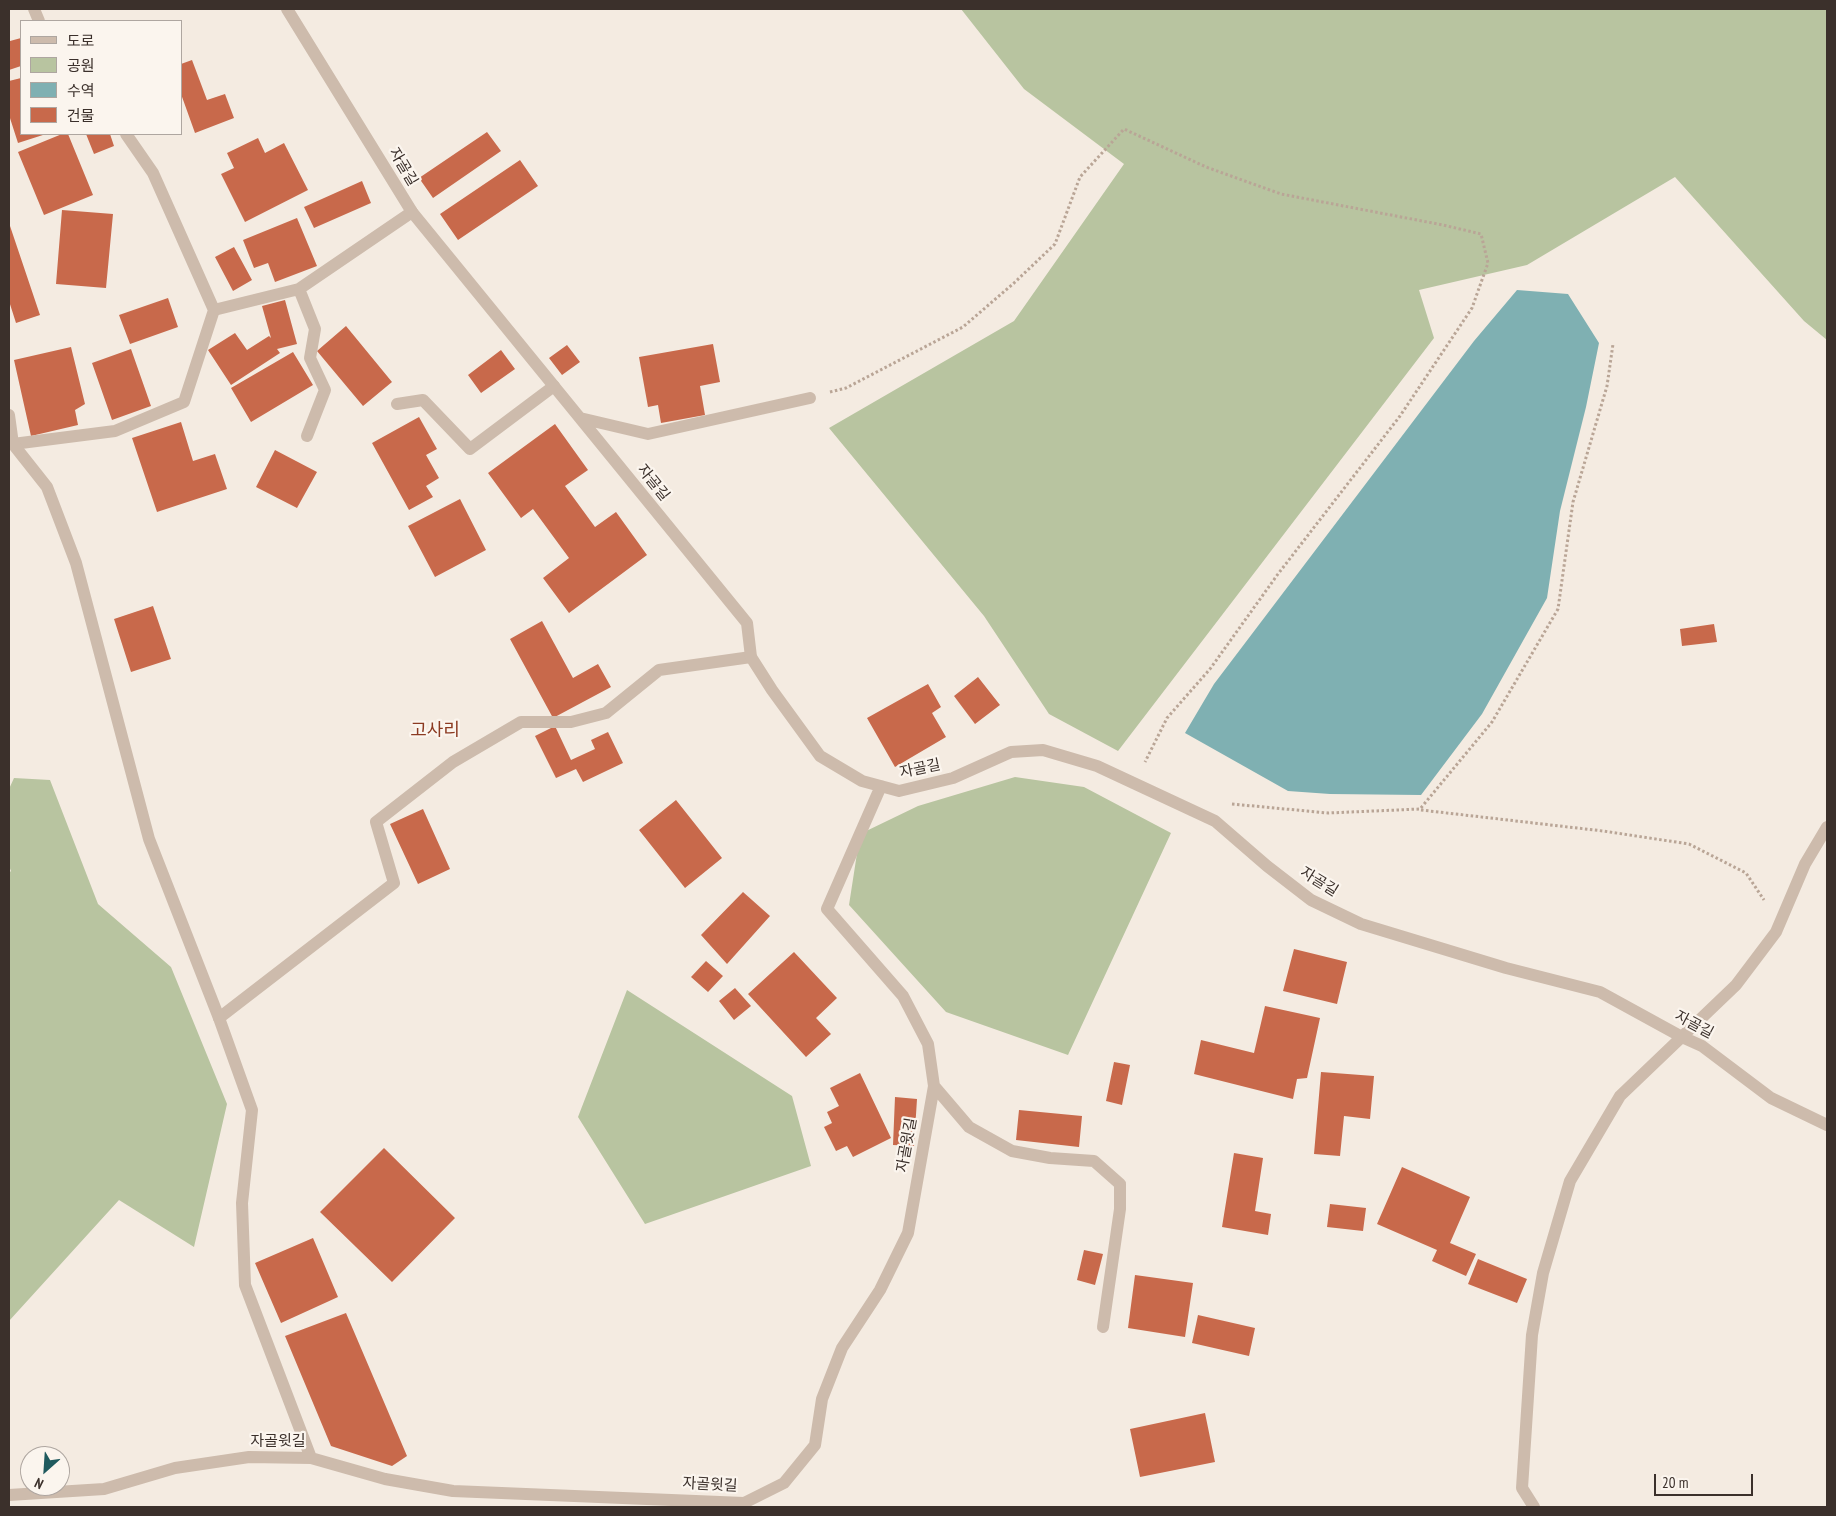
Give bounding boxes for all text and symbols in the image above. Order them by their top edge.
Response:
legend [20,20,182,135]
text: 도로 [67,31,95,50]
text: 공원 [67,56,95,75]
text: 수역 [67,81,95,100]
text: 건물 [67,106,95,125]
street label: 자골길 [385,145,421,189]
street label: 자골길 [633,461,673,505]
district label: 고사리 [410,720,460,742]
street label: 자골길 [898,756,942,782]
street label: 자골길 [1297,863,1341,901]
street label: 자골길 [1671,1007,1717,1043]
street label: 자골윗길 [893,1116,921,1174]
street label: 자골윗길 [250,1433,306,1451]
north arrow [20,1446,70,1496]
scale bar [1656,1464,1755,1496]
text: 20 m [1662,1473,1688,1492]
text: N [32,1474,46,1493]
street label: 자골윗길 [682,1475,738,1495]

